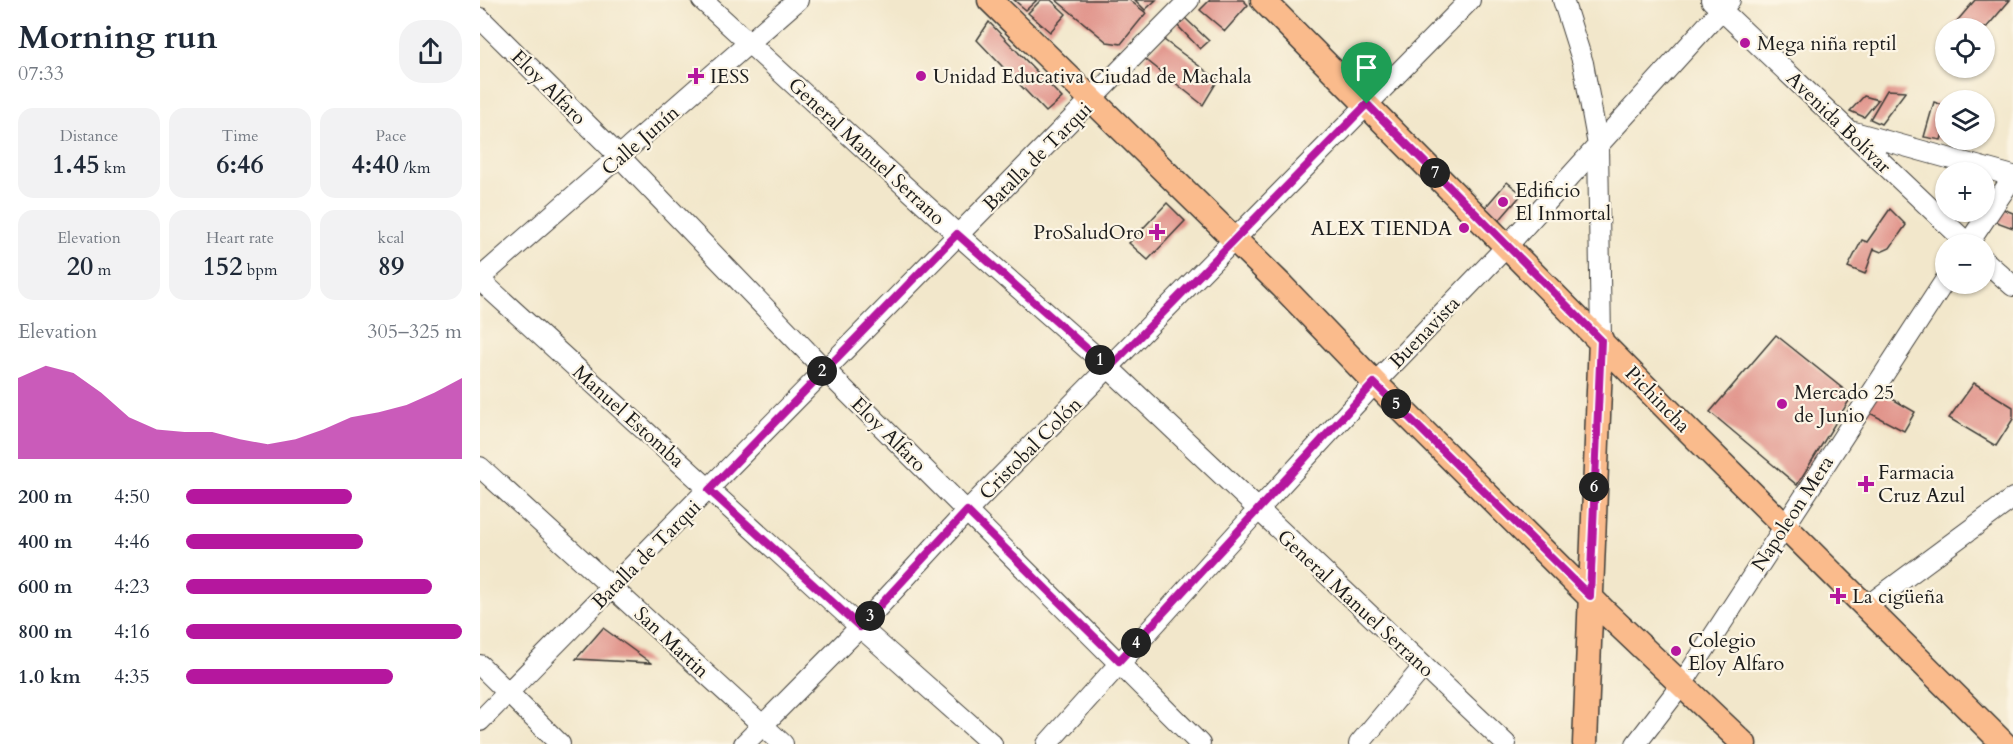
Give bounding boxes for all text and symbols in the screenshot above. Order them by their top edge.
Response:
text: Morning run [18,15,218,60]
map controls [1935,18,1995,294]
button: locate [1935,18,1995,78]
button: share [399,20,462,83]
place label: Mega niña reptil [1757,30,1897,57]
marker: Mega niña reptil [1738,36,1752,50]
pin [1341,42,1392,104]
street label: Eloy Alfaro [505,44,592,131]
icon: arrive [1350,51,1383,84]
text: 07:33 [18,60,64,87]
place label: IESS [710,63,749,90]
place label: Unidad Educativa Ciudad de Machala [933,63,1252,90]
street label: Avenida Bolívar [1780,65,1898,180]
marker: IESS [687,67,705,85]
marker: Unidad Educativa Ciudad de Machala [914,69,928,83]
street label: General Manuel Serrano [782,71,951,231]
button: layers [1935,90,1995,150]
street label: Batalla de Tarqui [977,95,1098,217]
street label: Calle Junín [596,99,685,182]
text: Distance [60,125,118,147]
text: Time [221,125,259,147]
text: Pace [376,125,406,147]
text: 1.45 [52,147,100,182]
text: 6:46 [216,147,264,182]
text: 4:40 [351,147,399,182]
text: km [100,157,126,179]
text: /km [399,157,431,179]
pin: 7 [1420,158,1450,188]
text: 7 [1431,162,1439,184]
button: + [1935,162,1995,222]
place label: Edificio El Inmortal [1515,177,1611,227]
marker: Edificio El Inmortal [1496,195,1510,209]
place label: ALEX TIENDA [1311,215,1453,242]
place label: ProSaludOro [1033,219,1144,246]
marker: ALEX TIENDA [1457,221,1471,235]
marker: ProSaludOro [1148,223,1166,241]
text: Elevation [57,227,121,249]
text: Heart rate [206,227,274,249]
text: kcal [378,227,404,249]
button: − [1935,234,1995,294]
text: 20 [67,249,93,284]
text: 152 [203,249,243,284]
text: 89 [378,249,404,284]
text: m [93,259,111,281]
text: bpm [243,259,277,281]
street label: Buenavista [1383,290,1466,374]
text: Elevation [18,318,97,345]
text: 305–325 m [367,318,462,345]
pin: 1 [1085,345,1115,375]
text: 1 [1096,349,1104,371]
pin: 2 [807,356,837,386]
street label: Manuel Estomba [567,359,691,474]
text: 2 [818,360,826,382]
street label: Pichincha [1619,360,1697,439]
place label: Mercado 25 de Junio [1794,379,1894,429]
pin: 5 [1381,389,1411,419]
street label: Eloy Alfaro [845,391,932,478]
street label: Cristobal Colón [973,391,1088,506]
text: 5 [1392,393,1400,415]
marker: Mercado 25 de Junio [1775,397,1789,411]
street label: Napoleon Mera [1745,450,1840,576]
place label: Farmacia Cruz Azul [1878,459,1965,509]
pin: 6 [1579,472,1609,502]
text: 6 [1590,476,1598,498]
marker: Farmacia Cruz Azul [1859,477,1873,491]
text: 200 m [18,483,73,510]
text: 4:50 [114,483,150,510]
street label: Batalla de Tarqui [586,493,707,615]
street label: General Manuel Serrano [1271,523,1440,683]
text: 400 m [18,528,73,555]
text: 4:46 [114,528,150,555]
text: 600 m [18,573,73,600]
text: 4:23 [114,573,150,600]
place label: La cigüeña [1852,583,1944,610]
marker: La cigüeña [1829,587,1847,605]
street label: San Martin [628,601,716,685]
pin: 3 [855,601,885,631]
text: 3 [866,605,874,627]
text: 800 m [18,618,73,645]
text: 4:16 [114,618,150,645]
place label: Colegio Eloy Alfaro [1688,627,1785,677]
pin: 4 [1121,628,1151,658]
text: 4 [1132,632,1140,654]
marker: Colegio Eloy Alfaro [1669,644,1683,658]
text: 1.0 km [18,663,81,690]
text: 4:35 [114,663,150,690]

